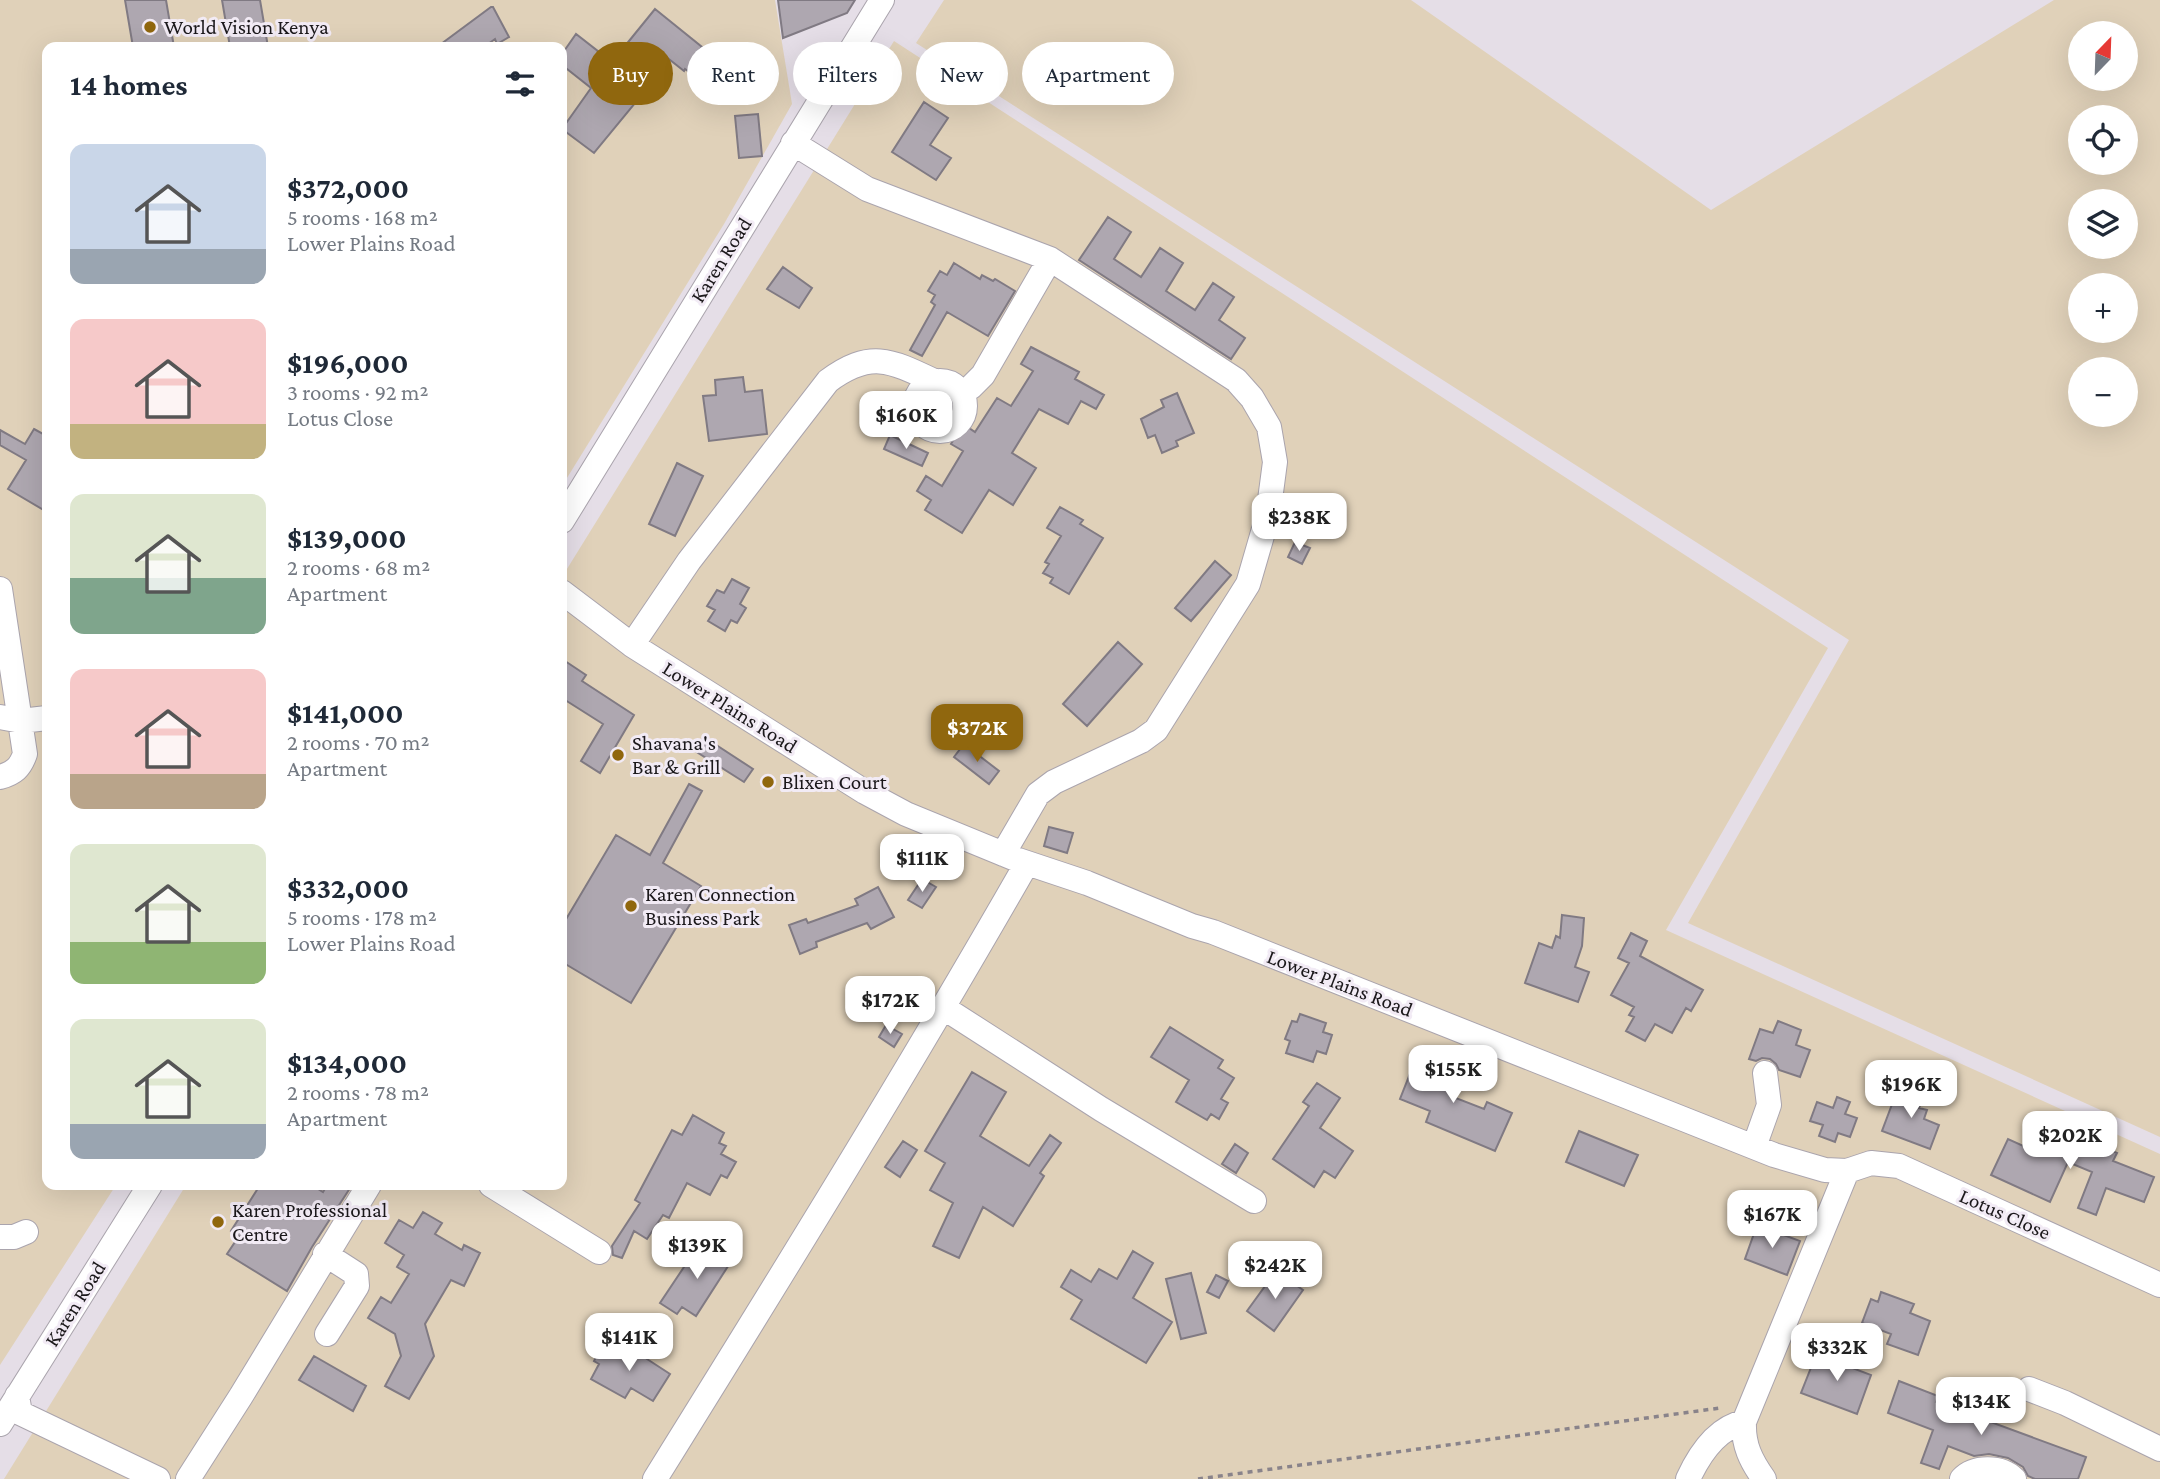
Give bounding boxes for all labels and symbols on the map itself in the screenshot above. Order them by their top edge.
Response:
place label: World Vision Kenya [164,15,329,39]
marker: World Vision Kenya [142,19,158,35]
north arrow [2068,21,2138,91]
street label: Karen Road [685,213,757,307]
pin: $160K [857,392,955,451]
pin: $238K [1250,494,1348,553]
street label: Lower Plains Road [658,656,802,758]
pin: $372K [928,704,1026,764]
place label: Shavana's Bar & Grill [632,731,720,779]
marker: Shavana's Bar & Grill [610,747,626,763]
place label: Blixen Court [782,770,888,794]
marker: Blixen Court [760,774,776,790]
pin: $111K [873,834,971,894]
place label: Karen Connection Business Park [645,882,795,930]
marker: Karen Connection Business Park [623,898,639,914]
street label: Lower Plains Road [1264,944,1416,1022]
pin: $172K [841,976,939,1036]
pin: $155K [1404,1046,1502,1105]
pin: $196K [1862,1060,1960,1120]
pin: $202K [2021,1112,2119,1171]
street label: Lotus Close [1956,1183,2054,1245]
pin: $167K [1723,1190,1821,1250]
place label: Karen Professional Centre [232,1198,387,1246]
marker: Karen Professional Centre [210,1214,226,1230]
pin: $139K [648,1222,746,1281]
pin: $242K [1226,1242,1324,1301]
street label: Karen Road [39,1257,111,1351]
pin: $141K [580,1314,678,1373]
pin: $332K [1788,1324,1886,1383]
pin: $134K [1932,1378,2030,1437]

